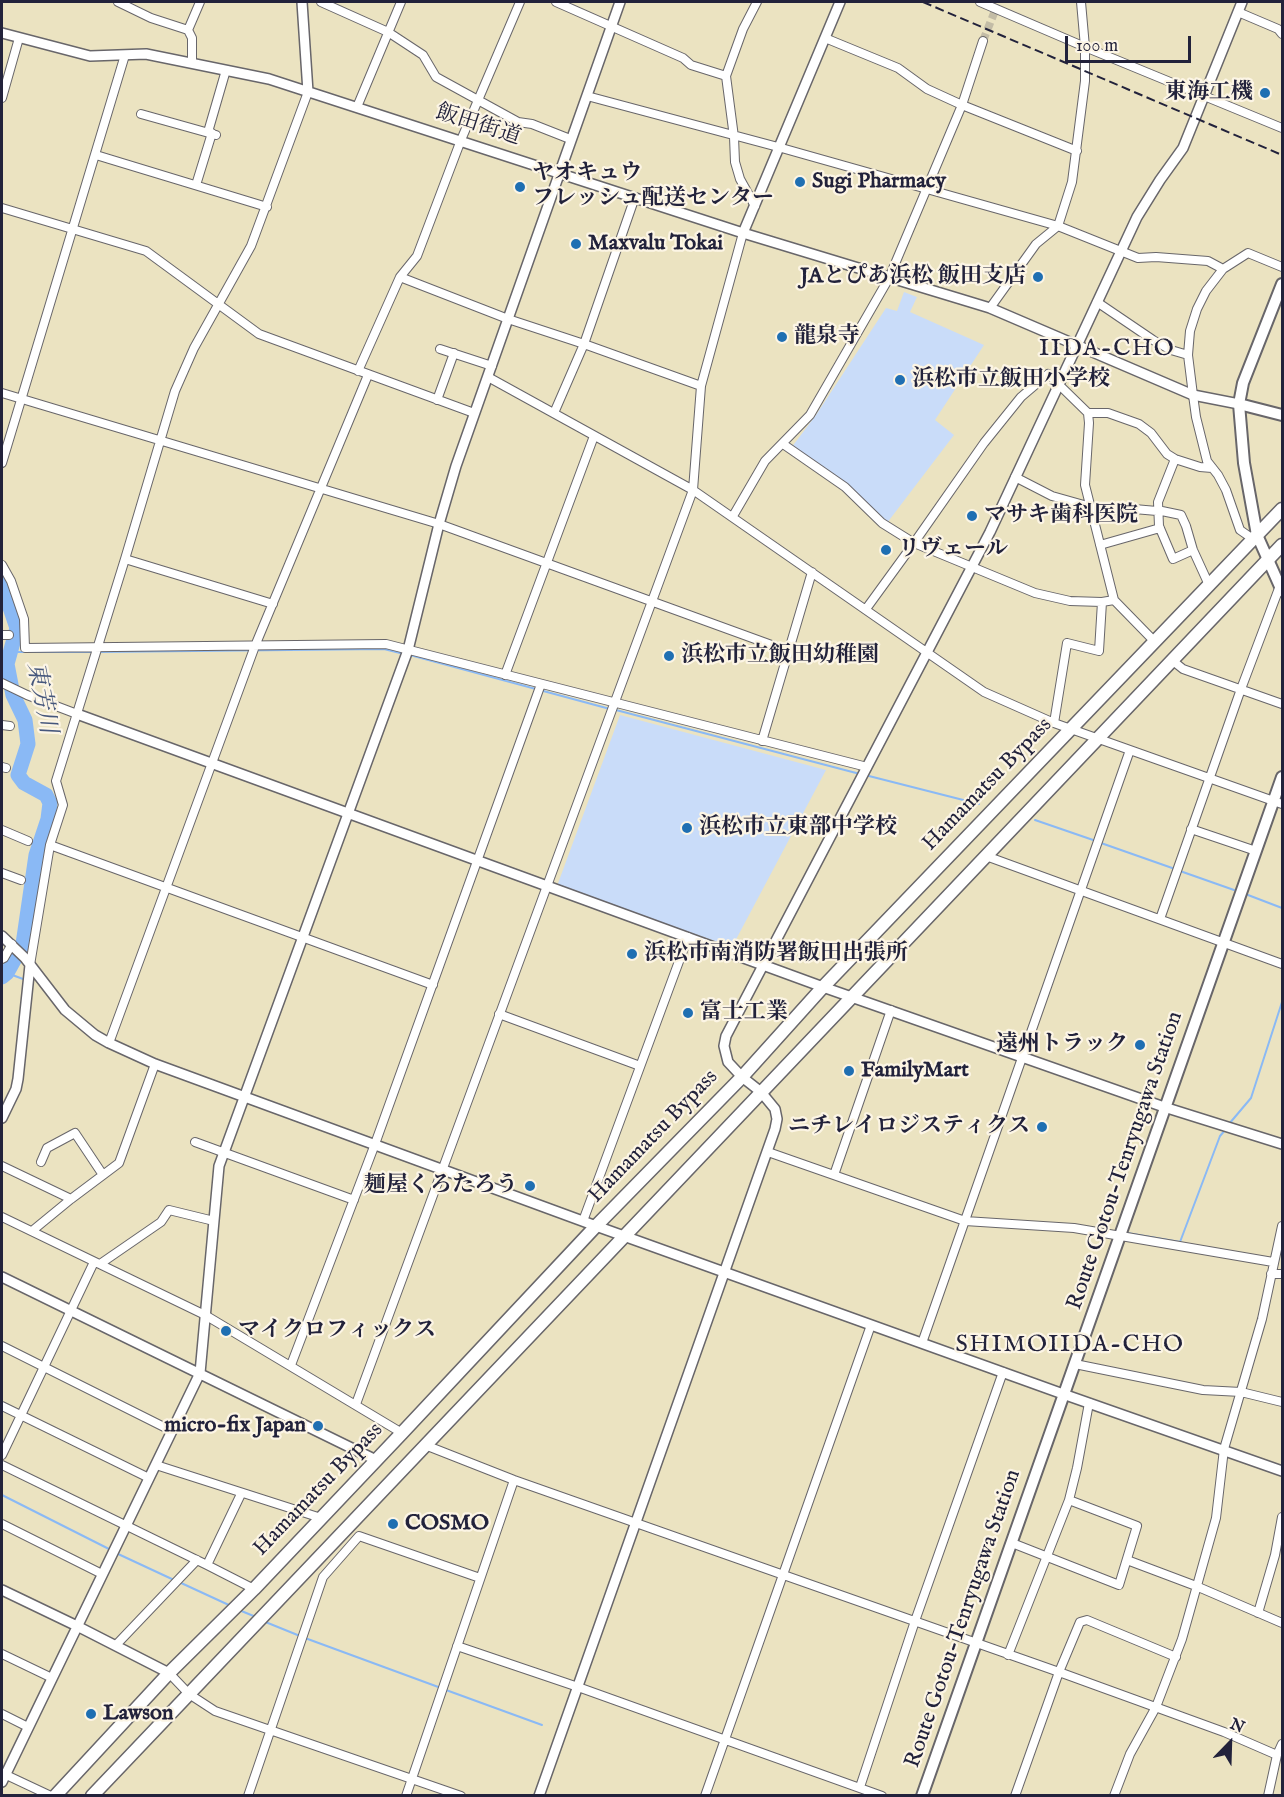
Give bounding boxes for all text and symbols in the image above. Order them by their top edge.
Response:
scale bar [1068,24,1194,62]
text: 100 m [1076,35,1118,58]
place label: 東海工機 [1165,80,1253,106]
marker: 東海工機 [1258,86,1272,100]
street label: 飯田街道 [432,100,524,152]
place label: ヤオキュウ フレッシュ配送センター [532,161,774,212]
place label: Sugi Pharmacy [812,169,946,195]
marker: Sugi Pharmacy [793,175,807,189]
marker: ヤオキュウ フレッシュ配送センター [513,180,527,194]
place label: Maxvalu Tokai [588,231,723,257]
marker: Maxvalu Tokai [569,237,583,251]
place label: JAとぴあ浜松 飯田支店 [800,264,1026,290]
marker: JAとぴあ浜松 飯田支店 [1031,270,1045,284]
place label: 龍泉寺 [794,324,860,350]
marker: 龍泉寺 [775,330,789,344]
district label: IIDA-CHO [1039,336,1175,364]
place label: 浜松市立飯田小学校 [912,367,1110,393]
marker: 浜松市立飯田小学校 [893,373,907,387]
place label: マサキ歯科医院 [984,503,1138,529]
marker: マサキ歯科医院 [965,509,979,523]
place label: リヴェール [898,537,1008,563]
marker: リヴェール [879,543,893,557]
place label: 浜松市立飯田幼稚園 [681,643,879,669]
marker: 浜松市立飯田幼稚園 [662,649,676,663]
water label: 東芳川 [19,660,61,736]
street label: Hamamatsu Bypass [918,713,1058,857]
place label: 浜松市立東部中学校 [699,815,897,841]
marker: 浜松市立東部中学校 [680,821,694,835]
place label: 浜松市南消防署飯田出張所 [644,941,908,967]
marker: 浜松市南消防署飯田出張所 [625,947,639,961]
place label: 富士工業 [700,1000,788,1026]
marker: 富士工業 [681,1006,695,1020]
street label: Route Gotou-Tenryugawa Station [1062,1008,1190,1314]
place label: 遠州トラック [996,1032,1128,1058]
marker: 遠州トラック [1133,1038,1147,1052]
place label: FamilyMart [861,1058,969,1084]
marker: FamilyMart [842,1064,856,1078]
street label: Hamamatsu Bypass [584,1065,724,1209]
place label: ニチレイロジスティクス [788,1114,1030,1140]
marker: ニチレイロジスティクス [1035,1120,1049,1134]
place label: 麺屋くろたろう [364,1173,518,1199]
marker: 麺屋くろたろう [523,1179,537,1193]
place label: マイクロフィックス [238,1318,436,1344]
marker: マイクロフィックス [219,1324,233,1338]
district label: SHIMOIIDA-CHO [956,1332,1184,1360]
place label: micro-fix Japan [164,1413,306,1439]
street label: Hamamatsu Bypass [249,1418,389,1562]
marker: micro-fix Japan [311,1419,325,1433]
street label: Route Gotou-Tenryugawa Station [900,1466,1028,1772]
place label: COSMO [405,1511,489,1537]
marker: COSMO [386,1517,400,1531]
place label: Lawson [103,1701,174,1727]
marker: Lawson [84,1707,98,1721]
north arrow [1200,1713,1260,1773]
text: N [1227,1715,1247,1738]

